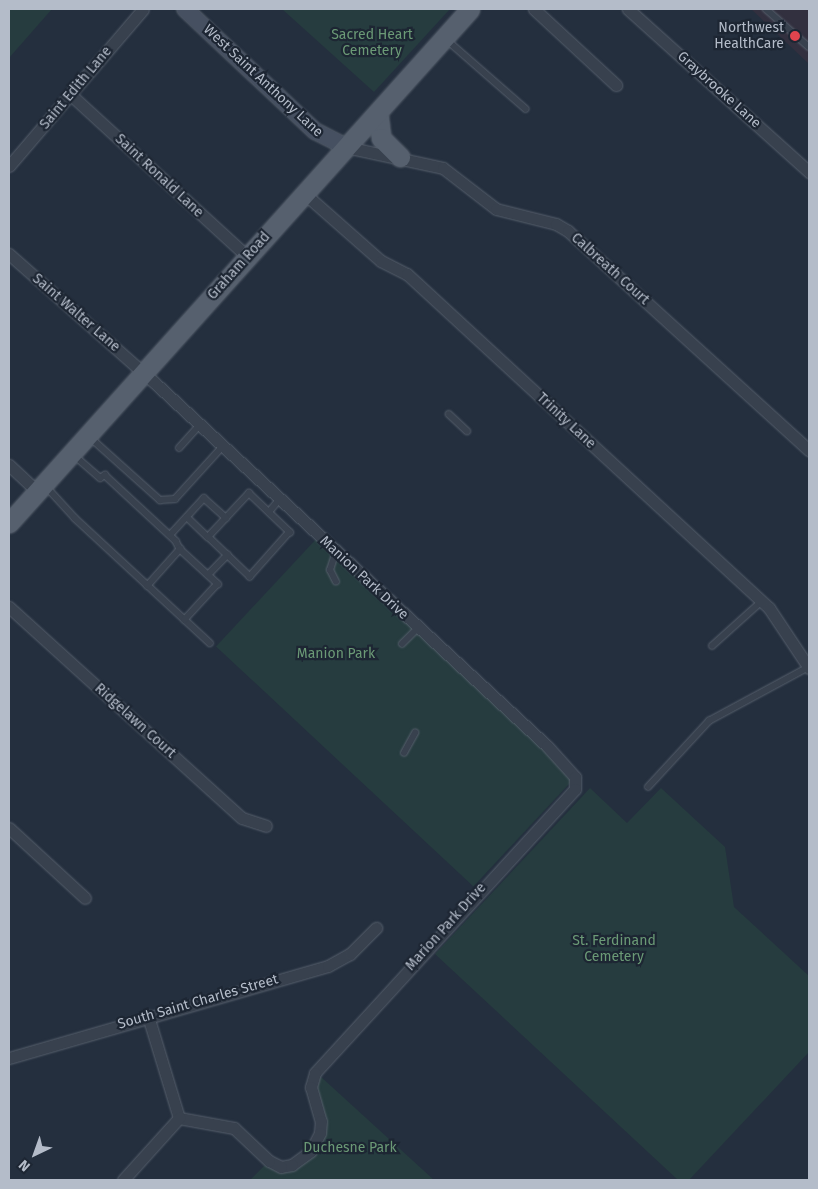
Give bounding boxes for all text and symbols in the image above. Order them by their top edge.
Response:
place label: Northwest HealthCare [714,20,784,52]
street label: West Saint Anthony Lane [200,21,326,141]
park label: Sacred Heart Cemetery [331,27,413,59]
marker: Northwest HealthCare [788,29,802,43]
street label: Saint Edith Lane [36,43,116,133]
street label: Graybrooke Lane [674,48,764,132]
street label: Saint Ronald Lane [111,131,207,221]
street label: Graham Road [204,229,274,303]
street label: Calbreath Court [568,230,652,308]
street label: Saint Walter Lane [29,270,123,356]
street label: Trinity Lane [533,390,599,452]
street label: Manion Park Drive [316,533,412,623]
park label: Manion Park [297,646,375,662]
street label: Ridgelawn Court [91,680,179,762]
street label: Marion Park Drive [402,880,490,974]
park label: St. Ferdinand Cemetery [572,933,656,966]
street label: South Saint Charles Street [116,971,280,1033]
north arrow [10,1129,60,1179]
park label: Duchesne Park [303,1140,397,1156]
text: N [15,1156,34,1175]

